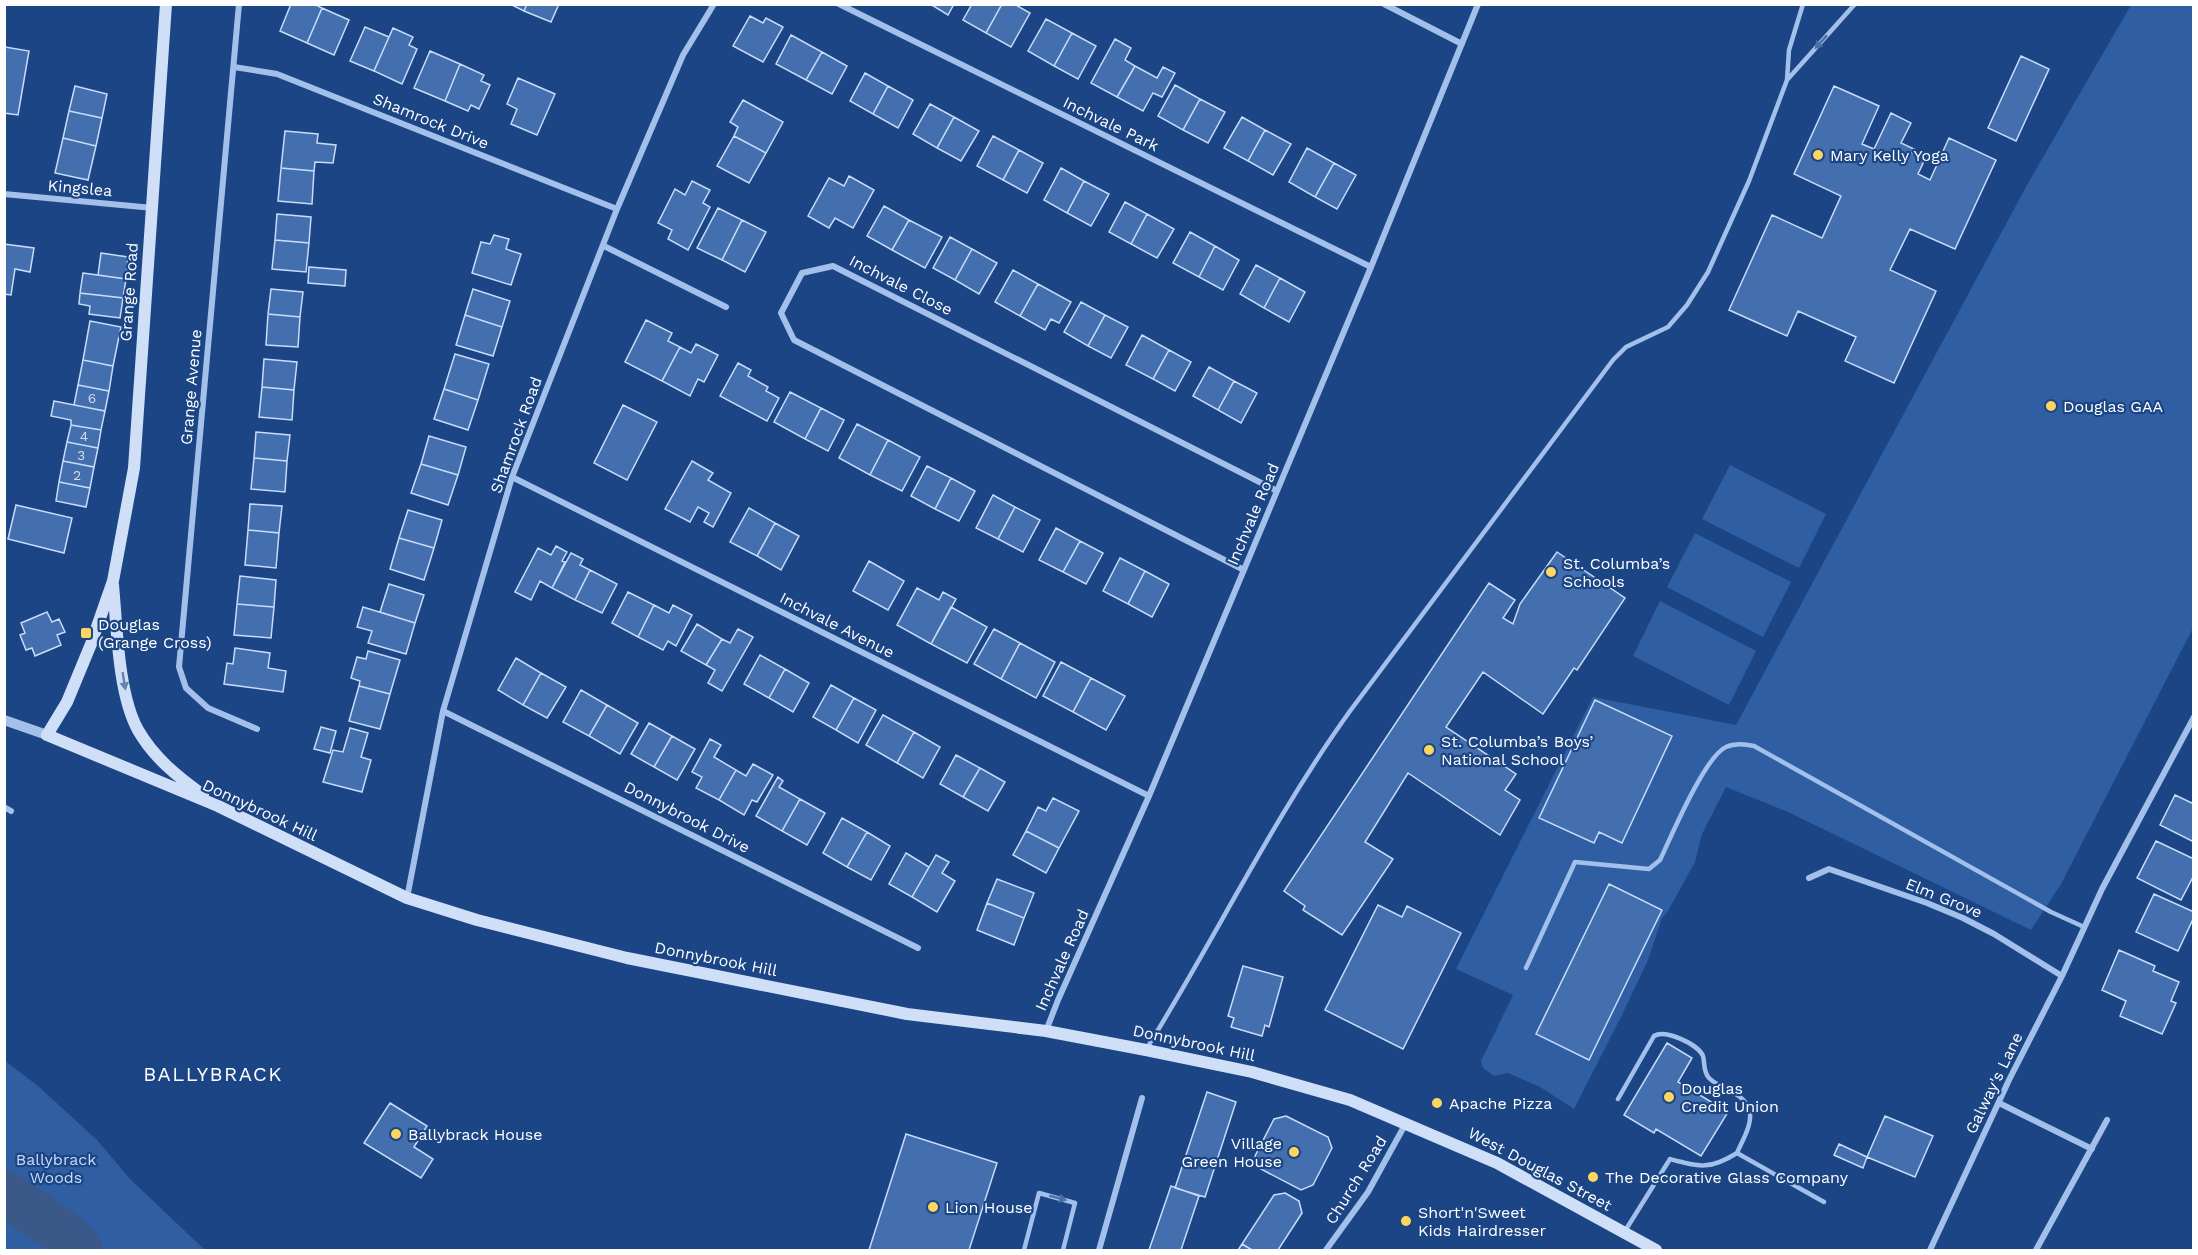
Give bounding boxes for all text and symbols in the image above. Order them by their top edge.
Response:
one-way arrow [1815,34,1828,49]
street label: Shamrock Drive [370,89,492,153]
street label: Inchvale Park [1060,93,1162,155]
place label: Mary Kelly Yoga [1830,146,1949,165]
marker: Mary Kelly Yoga [1811,148,1825,162]
street label: Kingslea [47,176,113,200]
street label: Grange Road [116,242,142,342]
street label: Inchvale Close [846,251,956,319]
street label: Grange Avenue [176,328,206,446]
street label: Shamrock Road [486,374,546,496]
house number: 6 [88,390,96,406]
place label: Douglas GAA [2063,397,2164,416]
marker: Douglas GAA [2044,399,2058,413]
house number: 4 [80,428,88,444]
house number: 3 [77,447,85,463]
street label: Inchvale Road [1223,460,1283,568]
house number: 2 [73,467,81,483]
place label: St. Columba’s Schools [1563,554,1670,591]
marker: St. Columba’s Schools [1544,565,1558,579]
street label: Inchvale Avenue [777,588,897,662]
place label: Douglas (Grange Cross) [98,615,212,652]
marker: Douglas (Grange Cross) [79,626,93,640]
one-way arrow [120,671,129,690]
place label: St. Columba’s Boys’ National School [1441,732,1593,769]
marker: St. Columba’s Boys’ National School [1422,743,1436,757]
street label: Donnybrook Hill [200,775,321,845]
street label: Donnybrook Drive [621,777,753,857]
street label: Elm Grove [1903,874,1985,922]
street label: Inchvale Road [1031,906,1093,1014]
street label: Donnybrook Hill [653,938,779,980]
street label: Donnybrook Hill [1131,1021,1257,1065]
street label: Galway's Lane [1961,1029,2027,1137]
district label: BALLYBRACK [143,1062,283,1086]
place label: Douglas Credit Union [1681,1079,1779,1116]
marker: Douglas Credit Union [1662,1090,1676,1104]
place label: Apache Pizza [1449,1094,1552,1113]
marker: Apache Pizza [1430,1096,1444,1110]
street label: West Douglas Street [1465,1123,1615,1215]
place label: Ballybrack House [408,1125,542,1144]
marker: Ballybrack House [389,1127,403,1141]
street label: Church Road [1321,1132,1391,1228]
place label: Village Green House [1182,1134,1282,1171]
marker: Village Green House [1287,1145,1301,1159]
park label: Ballybrack Woods [16,1150,96,1187]
place label: The Decorative Glass Company [1605,1168,1849,1187]
marker: The Decorative Glass Company [1586,1170,1600,1184]
one-way arrow [1049,1194,1067,1203]
place label: Lion House [945,1198,1033,1217]
marker: Lion House [926,1200,940,1214]
place label: Short'n'Sweet Kids Hairdresser [1418,1203,1547,1240]
marker: Short'n'Sweet Kids Hairdresser [1399,1214,1413,1228]

